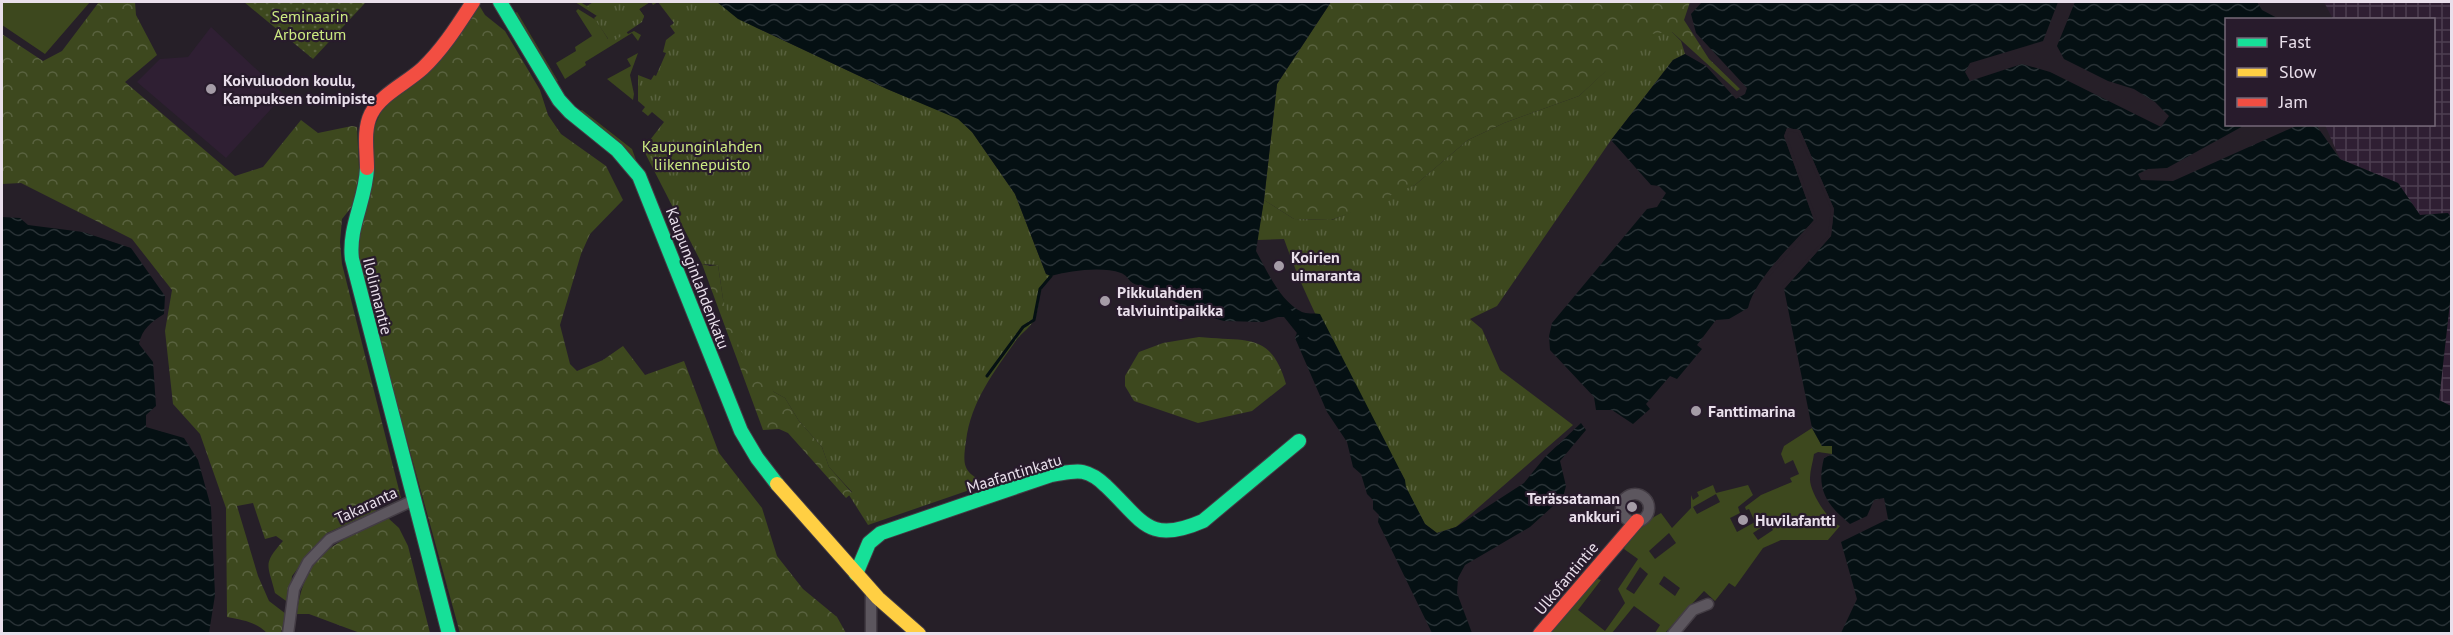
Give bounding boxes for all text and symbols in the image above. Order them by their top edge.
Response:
park label: Seminaarin Arboretum [271,6,349,44]
legend [2225,18,2435,126]
text: Fast [2279,30,2311,53]
text: Slow [2279,60,2317,83]
place label: Koivuluodon koulu, Kampuksen toimipiste [223,70,375,108]
marker: Koivuluodon koulu, Kampuksen toimipiste [204,82,218,96]
text: Jam [2278,90,2308,113]
park label: Kaupunginlahden liikennepuisto [642,136,762,174]
street label: Kaupunginlahdenkatu [662,204,734,352]
place label: Koirien uimaranta [1291,247,1361,285]
street label: Ilolinnantie [359,255,397,337]
marker: Koirien uimaranta [1272,259,1286,273]
place label: Pikkulahden talviuintipaikka [1117,282,1223,320]
marker: Pikkulahden talviuintipaikka [1098,294,1112,308]
place label: Fanttimarina [1708,401,1796,421]
marker: Fanttimarina [1689,404,1703,418]
street label: Maafantinkatu [964,449,1064,497]
street label: Takaranta [332,482,400,528]
place label: Terässataman ankkuri [1527,488,1620,526]
marker: Terässataman ankkuri [1625,500,1639,514]
place label: Huvilafantti [1755,510,1836,530]
marker: Huvilafantti [1736,513,1750,527]
street label: Ulkofantintie [1530,537,1602,619]

